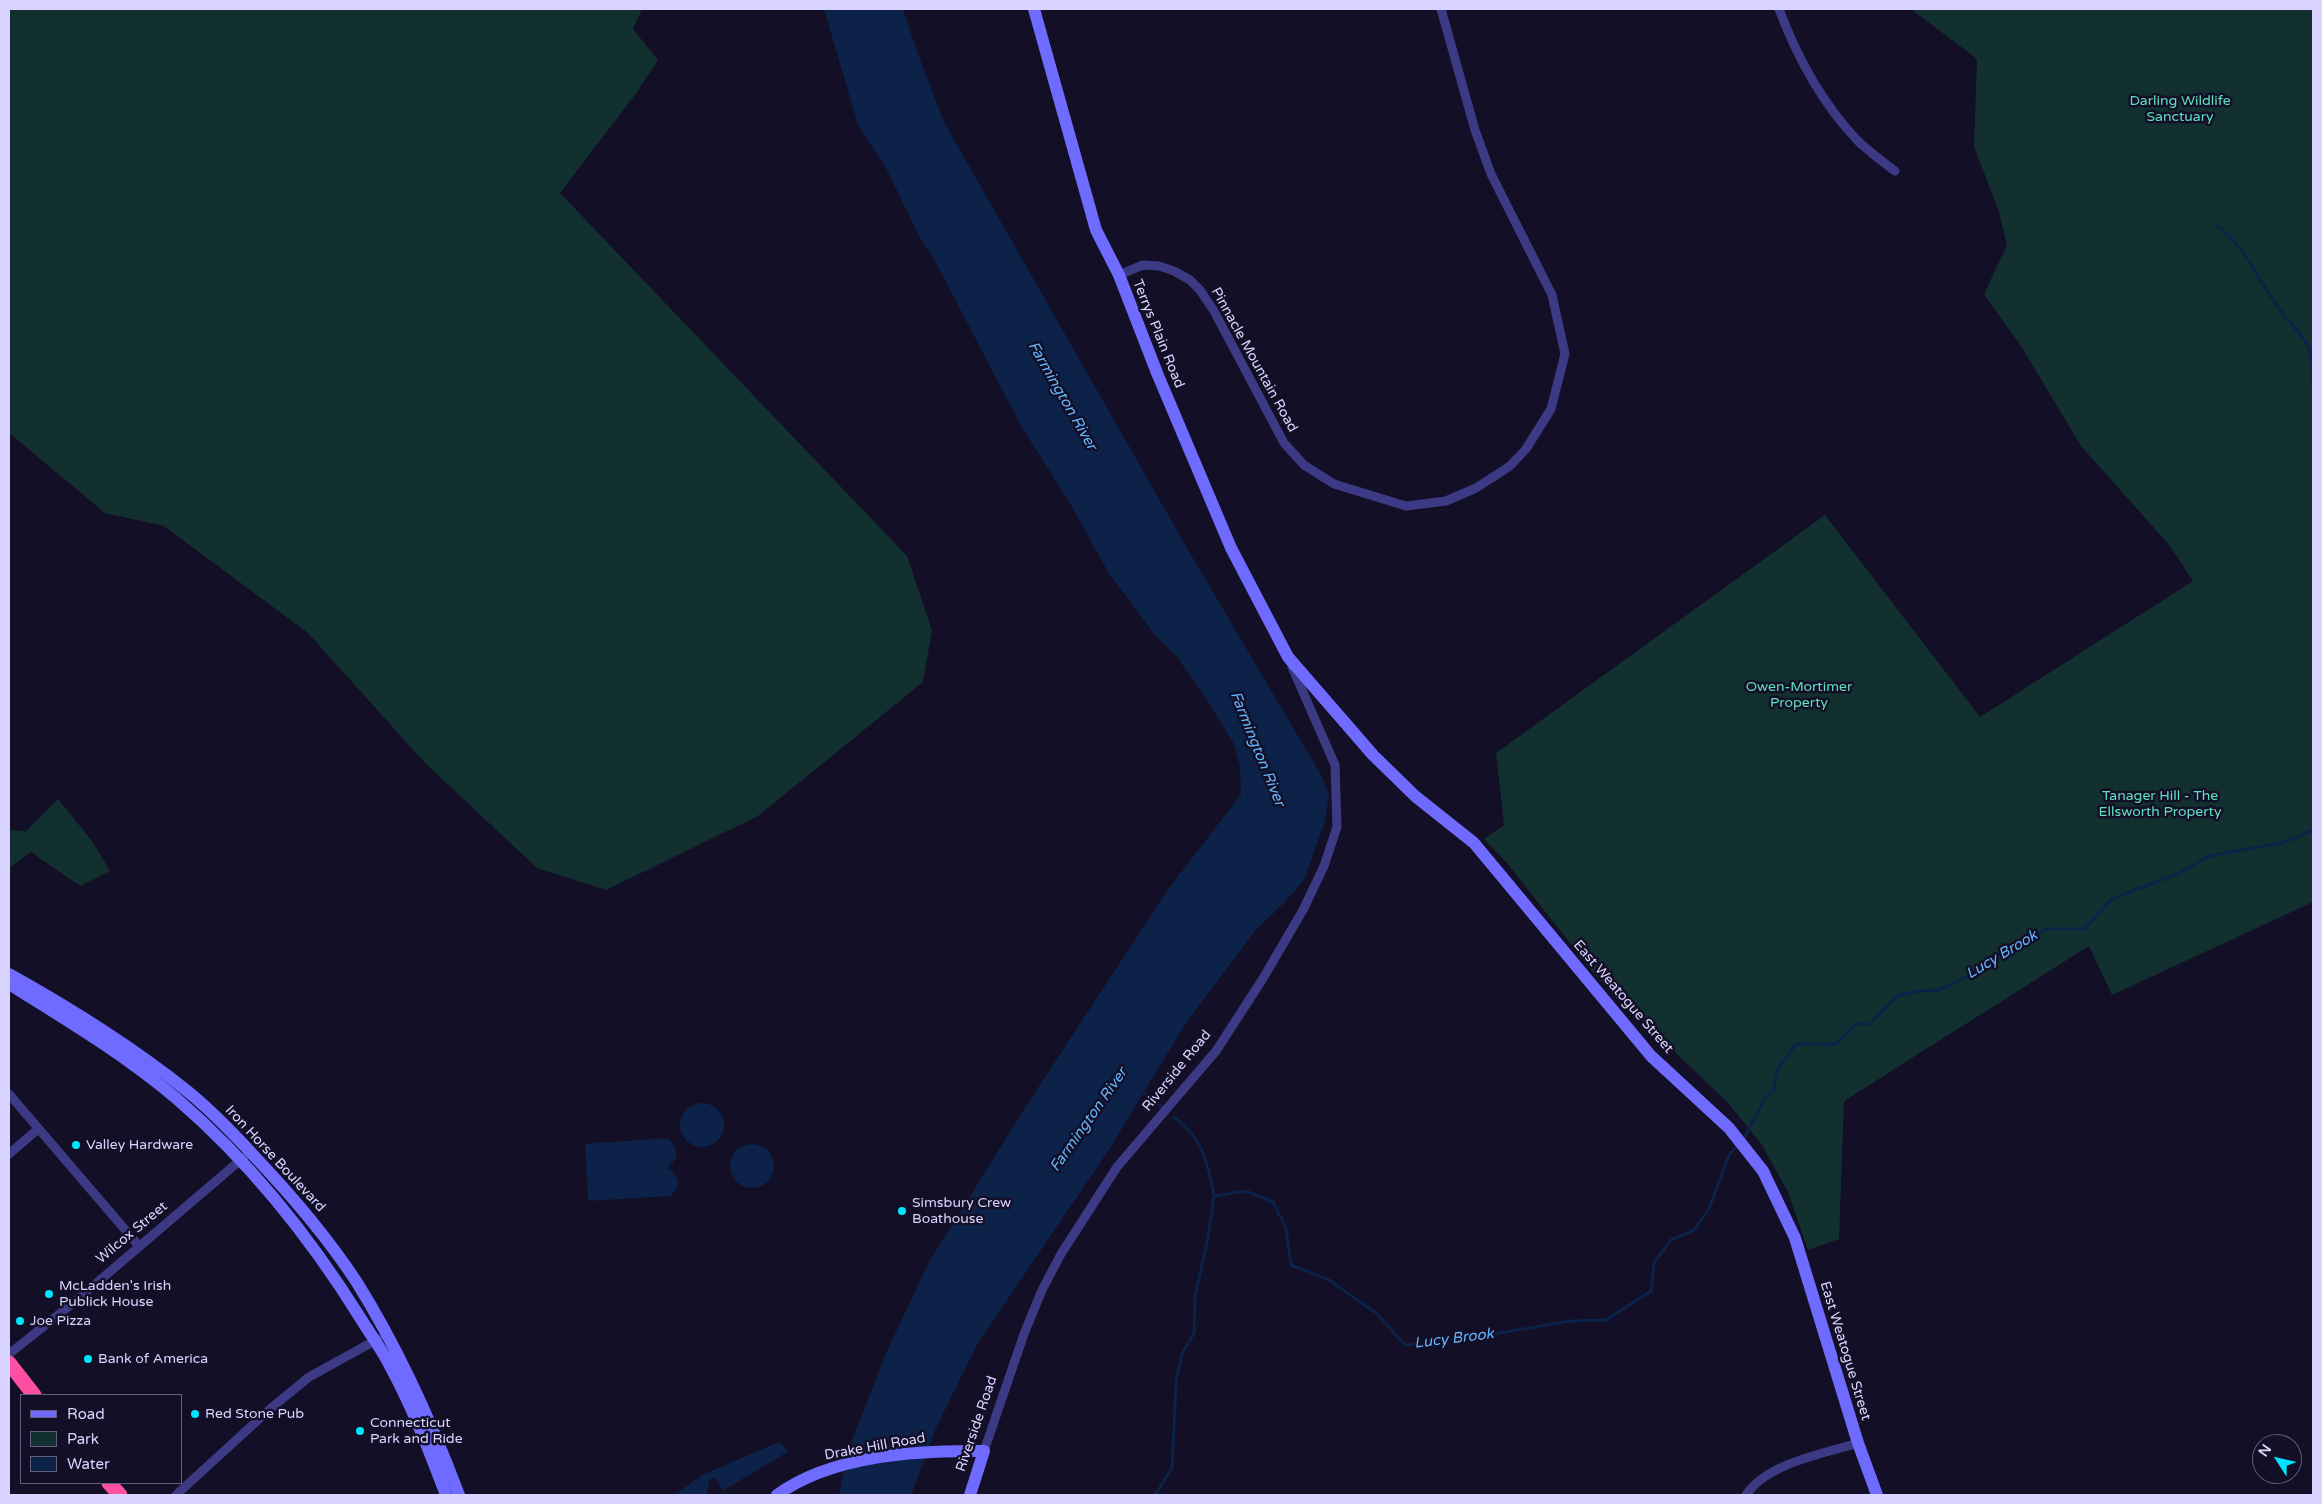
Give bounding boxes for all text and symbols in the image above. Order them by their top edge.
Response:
park label: Darling Wildlife Sanctuary [2129,93,2231,125]
street label: Terrys Plain Road [1129,277,1187,391]
street label: Pinnacle Mountain Road [1207,285,1301,435]
water label: Farmington River [1024,338,1100,454]
park label: Owen-Mortimer Property [1746,679,1852,712]
water label: Farmington River [1226,689,1288,809]
park label: Tanager Hill - The Ellsworth Property [2099,788,2221,820]
water label: Lucy Brook [1963,927,2041,983]
street label: East Weatogue Street [1569,937,1677,1057]
street label: Riverside Road [1139,1027,1215,1115]
water label: Farmington River [1046,1065,1132,1175]
street label: Iron Horse Boulevard [221,1102,329,1216]
place label: Valley Hardware [86,1137,193,1153]
marker: Valley Hardware [70,1139,82,1151]
place label: Simsbury Crew Boathouse [912,1195,1011,1228]
street label: Wilcox Street [93,1198,171,1268]
marker: Simsbury Crew Boathouse [896,1205,908,1217]
place label: McLadden's Irish Publick House [59,1278,171,1310]
street label: East Weatogue Street [1816,1280,1874,1422]
marker: McLadden's Irish Publick House [43,1288,55,1300]
place label: Joe Pizza [30,1313,91,1329]
marker: Joe Pizza [14,1315,26,1327]
water label: Lucy Brook [1413,1325,1495,1353]
place label: Bank of America [98,1351,208,1367]
marker: Bank of America [82,1353,94,1365]
street label: Riverside Road [953,1374,1001,1474]
legend [20,1394,182,1484]
text: Road [67,1405,105,1423]
place label: Red Stone Pub [205,1406,304,1422]
marker: Red Stone Pub [189,1408,201,1420]
place label: Connecticut Park and Ride [370,1415,463,1448]
marker: Connecticut Park and Ride [354,1425,366,1437]
text: Park [67,1430,99,1448]
street label: Drake Hill Road [823,1430,927,1464]
north arrow [2252,1434,2302,1484]
text: N [2255,1441,2275,1460]
text: Water [67,1455,110,1473]

